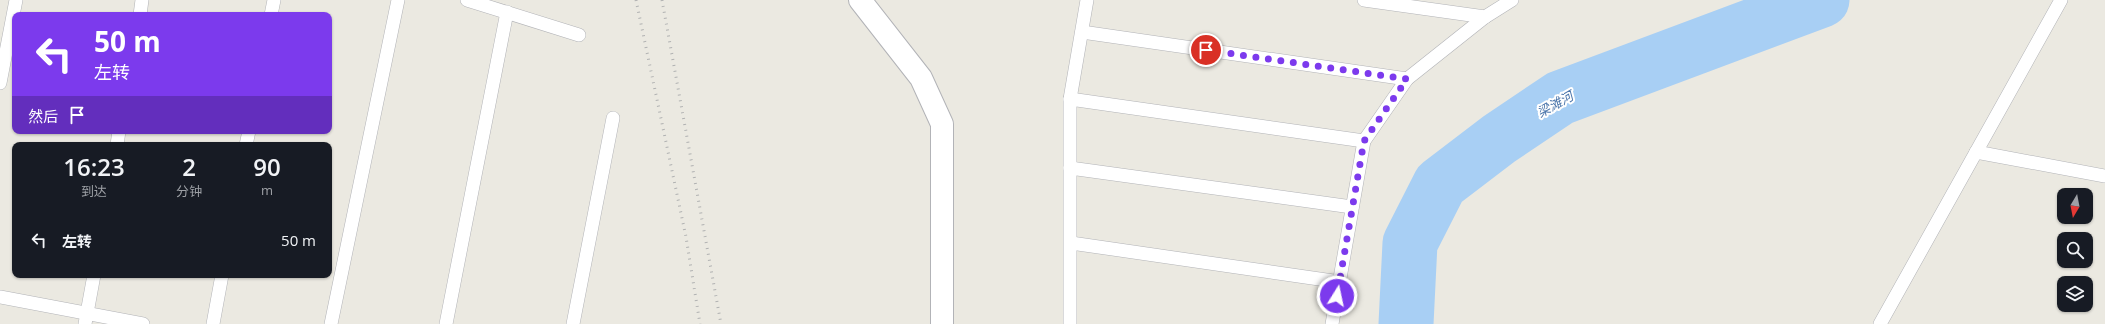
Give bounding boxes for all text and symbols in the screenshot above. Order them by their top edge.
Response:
text: 50 m [94,22,161,60]
icon: left [28,28,80,80]
pin [1189,33,1223,67]
icon: arrive [1195,39,1217,61]
text: 左转 [94,60,130,84]
water label: 梁滩河 [1534,85,1579,121]
icon: arrive [66,104,88,126]
text: 然后 [28,106,58,126]
text: 16:23 [63,150,125,183]
text: 2 [182,150,196,183]
text: 90 [253,150,281,183]
text: m [261,181,273,199]
text: 到达 [81,182,107,200]
text: 分钟 [176,182,202,200]
north arrow [2057,188,2093,224]
map controls [2057,188,2093,312]
icon: left [28,229,50,251]
text: 50 m [281,230,316,250]
text: 左转 [62,231,92,251]
button: search [2057,232,2093,268]
position arrow [1316,275,1358,317]
button: layers [2057,276,2093,312]

